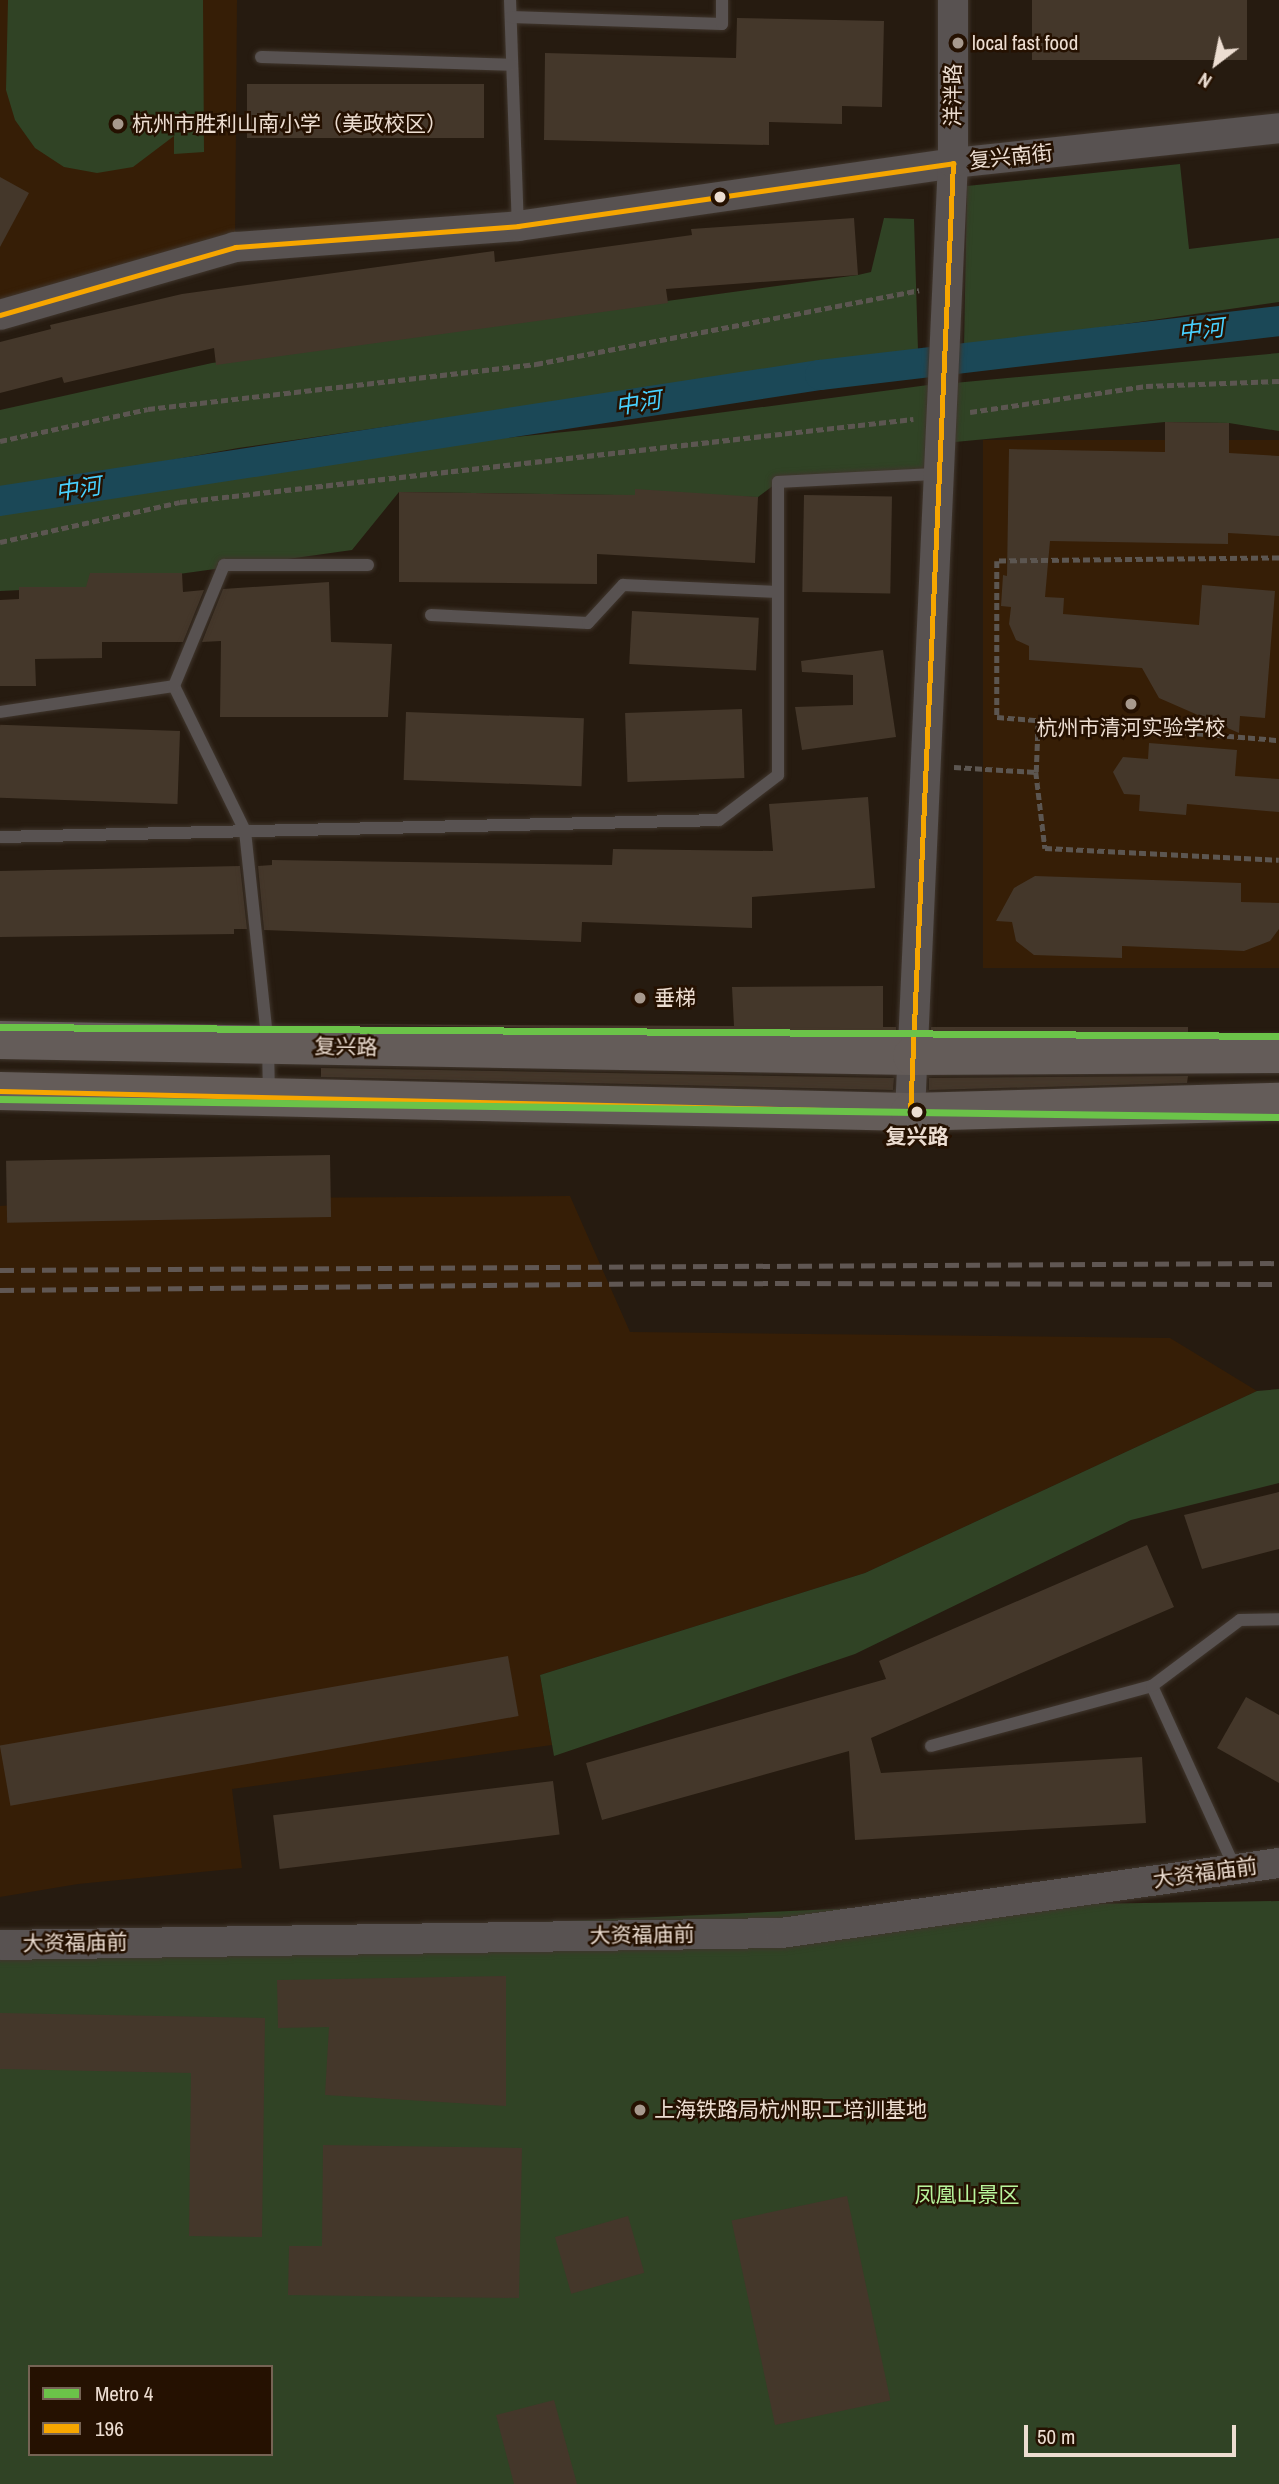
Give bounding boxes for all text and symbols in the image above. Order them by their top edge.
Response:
north arrow [1181,28,1251,98]
place label: local fast food [972,30,1078,56]
marker: local fast food [950,35,966,51]
street label: 洋泮路 [940,64,966,126]
text: N [1193,67,1217,95]
place label: 杭州市胜利山南小学（美政校区） [132,111,447,137]
marker: 杭州市胜利山南小学（美政校区） [110,116,126,132]
street label: 复兴南街 [968,140,1054,174]
unlabelled marker [713,190,727,204]
water label: 中河 [1176,313,1226,347]
water label: 中河 [613,386,663,420]
water label: 中河 [53,472,103,506]
marker: 杭州市清河实验学校 [1123,696,1139,712]
place label: 杭州市清河实验学校 [1037,715,1225,741]
place label: 垂梯 [654,985,696,1011]
marker: 垂梯 [632,990,648,1006]
street label: 复兴路 [314,1034,378,1060]
marker: 复兴路 [907,1102,927,1122]
place label: 复兴路 [886,1124,948,1150]
street label: 大资福庙前 [1151,1853,1259,1893]
street label: 大资福庙前 [589,1921,695,1949]
street label: 大资福庙前 [22,1929,128,1957]
place label: 上海铁路局杭州职工培训基地 [654,2097,927,2123]
marker: 上海铁路局杭州职工培训基地 [632,2102,648,2118]
park label: 凤凰山景区 [915,2182,1019,2208]
legend [28,2365,273,2456]
text: Metro 4 [95,2379,153,2408]
scale bar [1027,2410,1239,2454]
text: 196 [95,2414,124,2443]
text: 50 m [1037,2422,1075,2451]

